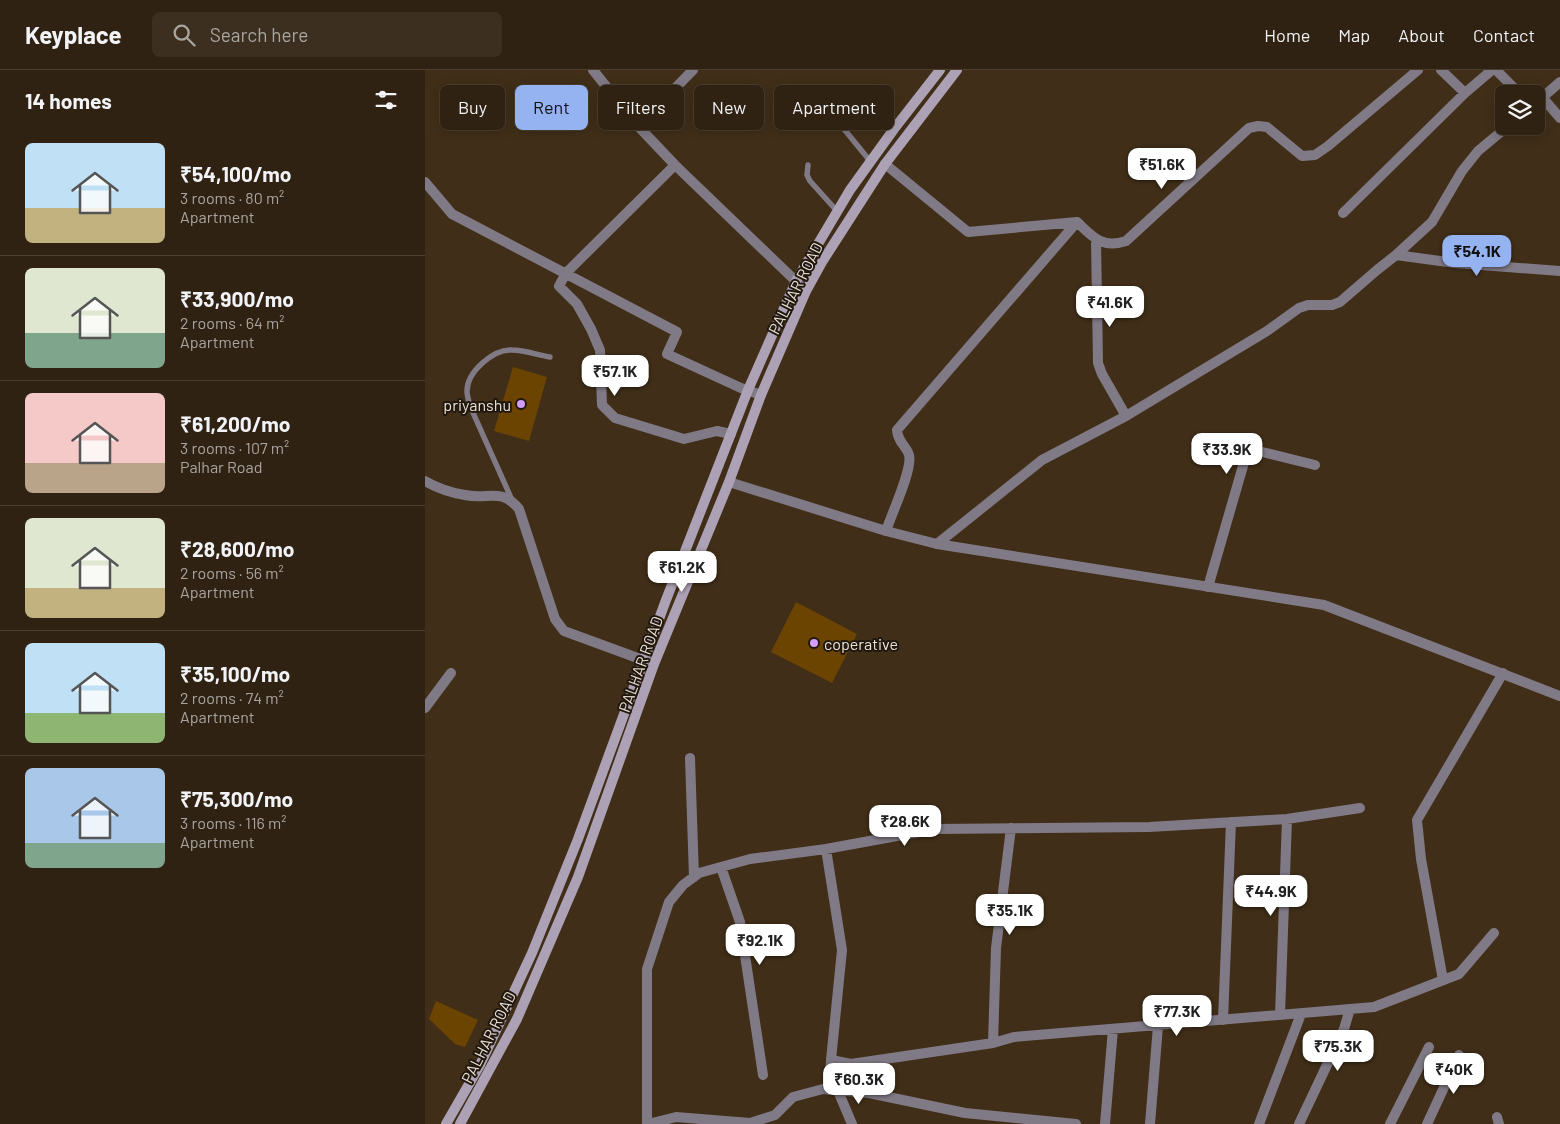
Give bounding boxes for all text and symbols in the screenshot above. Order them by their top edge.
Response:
search box [152,12,502,57]
text: Keyplace [25,20,122,49]
icon: search [170,21,198,49]
text: Search here [210,23,308,46]
text: Home [1264,24,1310,46]
text: Map [1338,24,1370,46]
text: About [1398,24,1445,46]
text: Contact [1473,24,1535,46]
chip: Buy [440,85,505,130]
chip: Rent [515,85,588,130]
chip: Filters [598,85,684,130]
chip: New [694,85,764,130]
chip: Apartment [774,85,894,130]
map controls [1495,85,1545,135]
button: layers [1495,85,1545,135]
icon: filters [372,86,400,114]
text: 14 homes [25,88,112,113]
pin: ₹51.6K [1121,148,1203,190]
text: ₹51.6K [1139,154,1185,173]
text: ₹54,100/mo [180,161,291,186]
icon: home [65,163,125,223]
text: 3 rooms · 80 m² [180,188,284,207]
text: Apartment [180,207,255,226]
pin: ₹54.1K [1436,234,1518,277]
street label: PALHAR ROAD [764,239,826,337]
text: ₹54.1K [1453,241,1501,260]
text: ₹33,900/mo [180,286,294,311]
pin: ₹41.6K [1069,286,1151,328]
icon: home [65,288,125,348]
text: ₹41.6K [1087,292,1133,311]
text: 2 rooms · 64 m² [180,313,284,332]
text: Apartment [180,332,255,351]
pin: ₹57.1K [574,354,656,397]
text: ₹57.1K [593,361,637,380]
place label: priyanshu [443,395,511,414]
marker: priyanshu [515,398,527,410]
text: ₹61,200/mo [180,411,290,436]
icon: home [65,413,125,473]
pin: ₹33.9K [1186,432,1268,475]
text: 3 rooms · 107 m² [180,438,289,457]
text: ₹33.9K [1202,439,1252,458]
text: Palhar Road [180,457,263,476]
text: ₹28,600/mo [180,536,294,561]
icon: home [65,538,125,598]
pin: ₹61.2K [641,550,723,593]
text: ₹61.2K [659,557,705,576]
text: 2 rooms · 56 m² [180,563,284,582]
text: Apartment [180,582,255,601]
street label: PALHAR ROAD [614,614,666,714]
place label: coperative [824,634,898,653]
marker: coperative [808,637,820,649]
text: ₹35,100/mo [180,661,290,686]
icon: home [65,663,125,723]
text: 2 rooms · 74 m² [180,688,284,707]
text: Apartment [180,707,255,726]
text: ₹75,300/mo [180,786,293,811]
icon: home [65,788,125,848]
pin: ₹28.6K [864,804,946,847]
text: ₹28.6K [880,811,930,830]
text: 3 rooms · 116 m² [180,813,286,832]
text: Apartment [180,832,255,851]
pin: ₹44.9K [1230,874,1312,917]
text: ₹44.9K [1245,881,1297,900]
pin: ₹35.1K [969,894,1051,936]
text: ₹35.1K [987,900,1033,919]
pin: ₹92.1K [719,924,801,966]
text: ₹92.1K [737,930,783,949]
street label: PALHAR ROAD [457,988,519,1086]
pin: ₹77.3K [1136,994,1218,1037]
text: ₹77.3K [1154,1001,1200,1020]
pin: ₹75.3K [1297,1030,1379,1072]
text: ₹75.3K [1314,1036,1362,1055]
pin: ₹40K [1424,1052,1484,1095]
text: ₹40K [1435,1059,1473,1078]
pin: ₹60.3K [818,1062,900,1105]
text: ₹60.3K [834,1069,884,1088]

